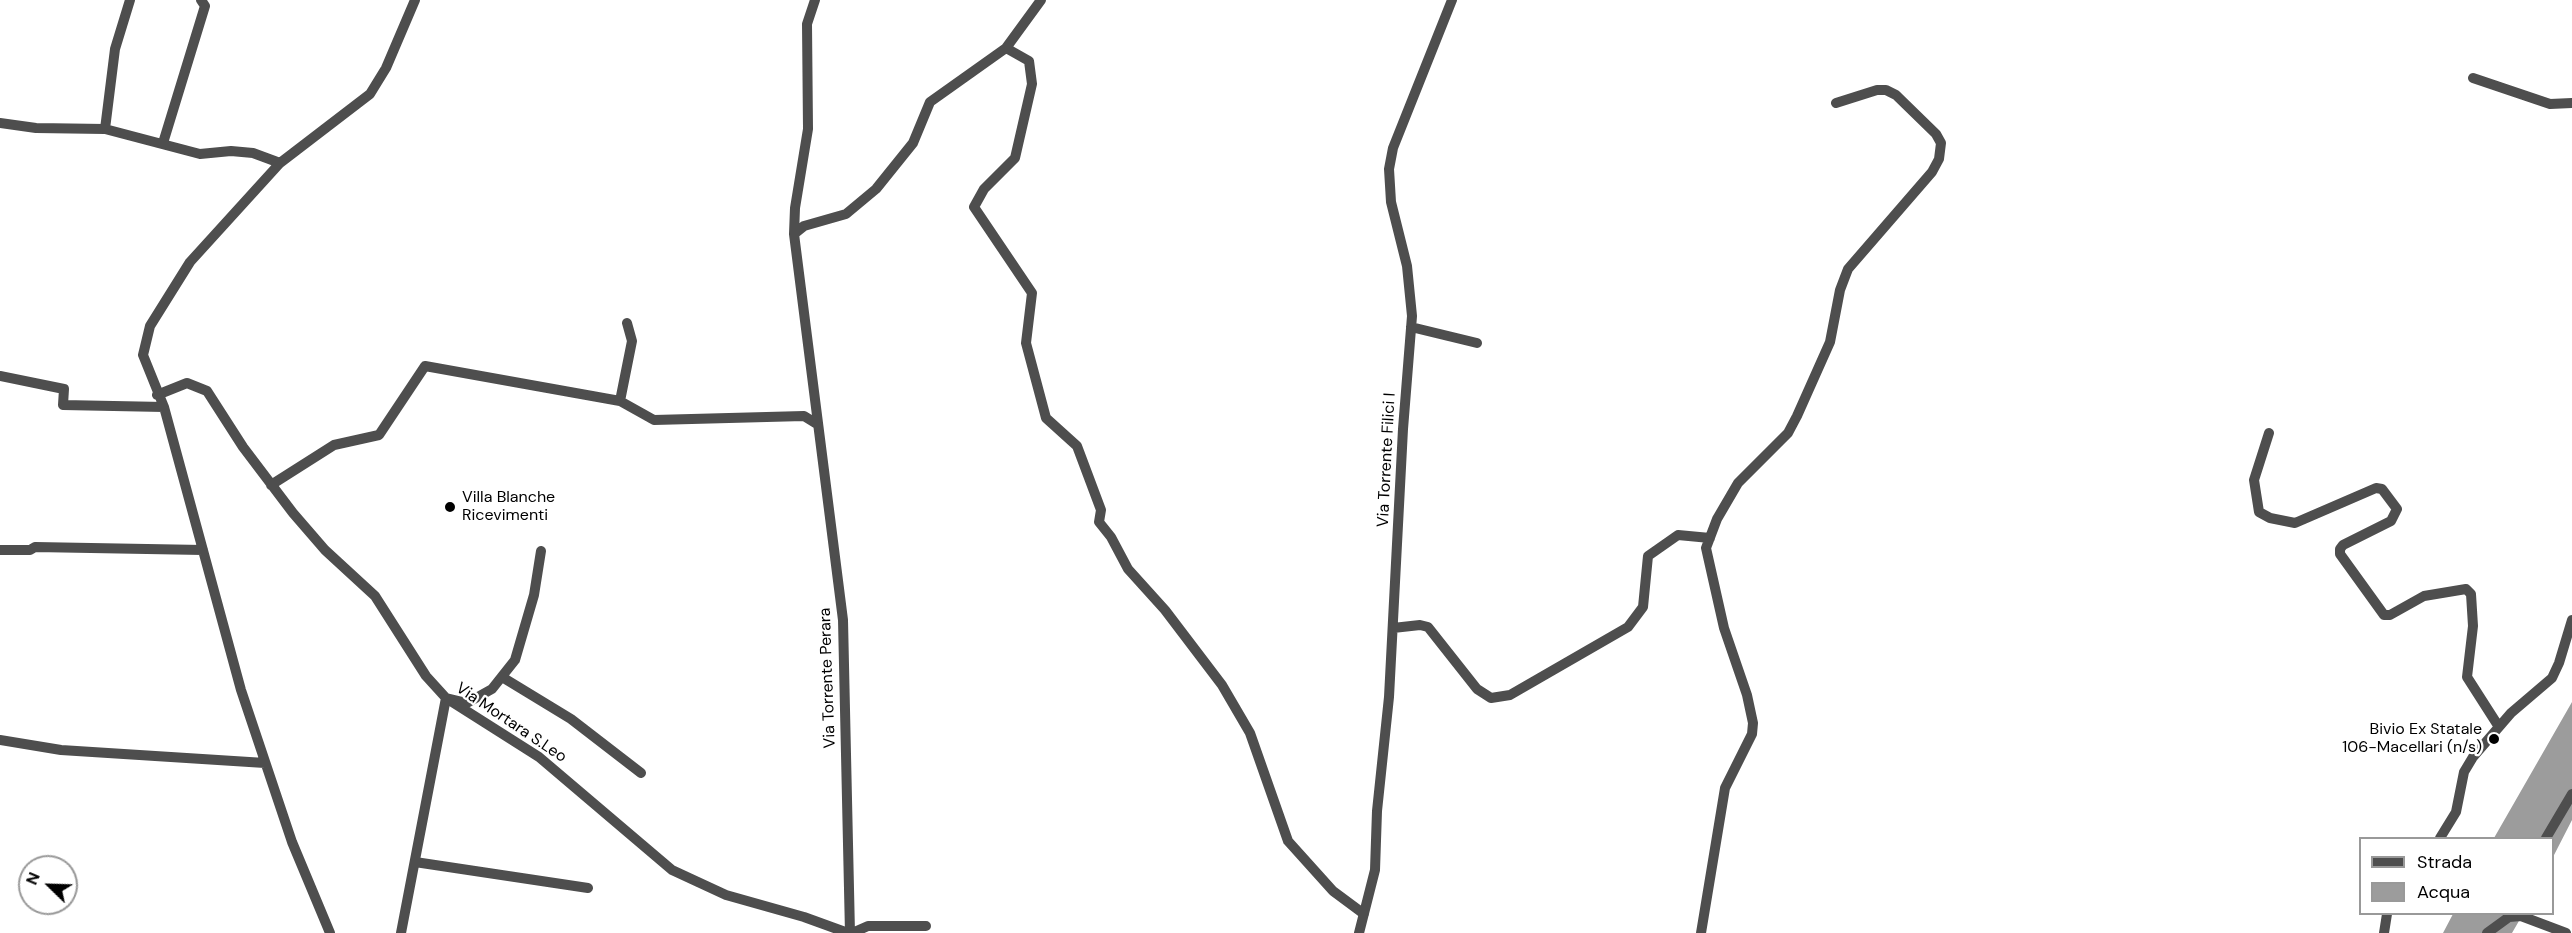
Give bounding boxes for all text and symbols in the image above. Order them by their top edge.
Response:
street label: Via Torrente Filici I [1374,392,1400,528]
place label: Villa Blanche Ricevimenti [462,488,555,526]
marker: Villa Blanche Ricevimenti [443,500,457,514]
street label: Via Torrente Perara [816,607,840,749]
street label: Via Mortara S.Leo [452,679,570,767]
place label: Bivio Ex Statale 106-Macellari (n/s) [2342,720,2482,758]
marker: Bivio Ex Statale 106-Macellari (n/s) [2487,732,2501,746]
legend [2359,837,2554,915]
text: Strada [2417,850,2472,874]
north arrow [18,855,78,915]
text: N [21,869,45,888]
text: Acqua [2417,880,2470,904]

